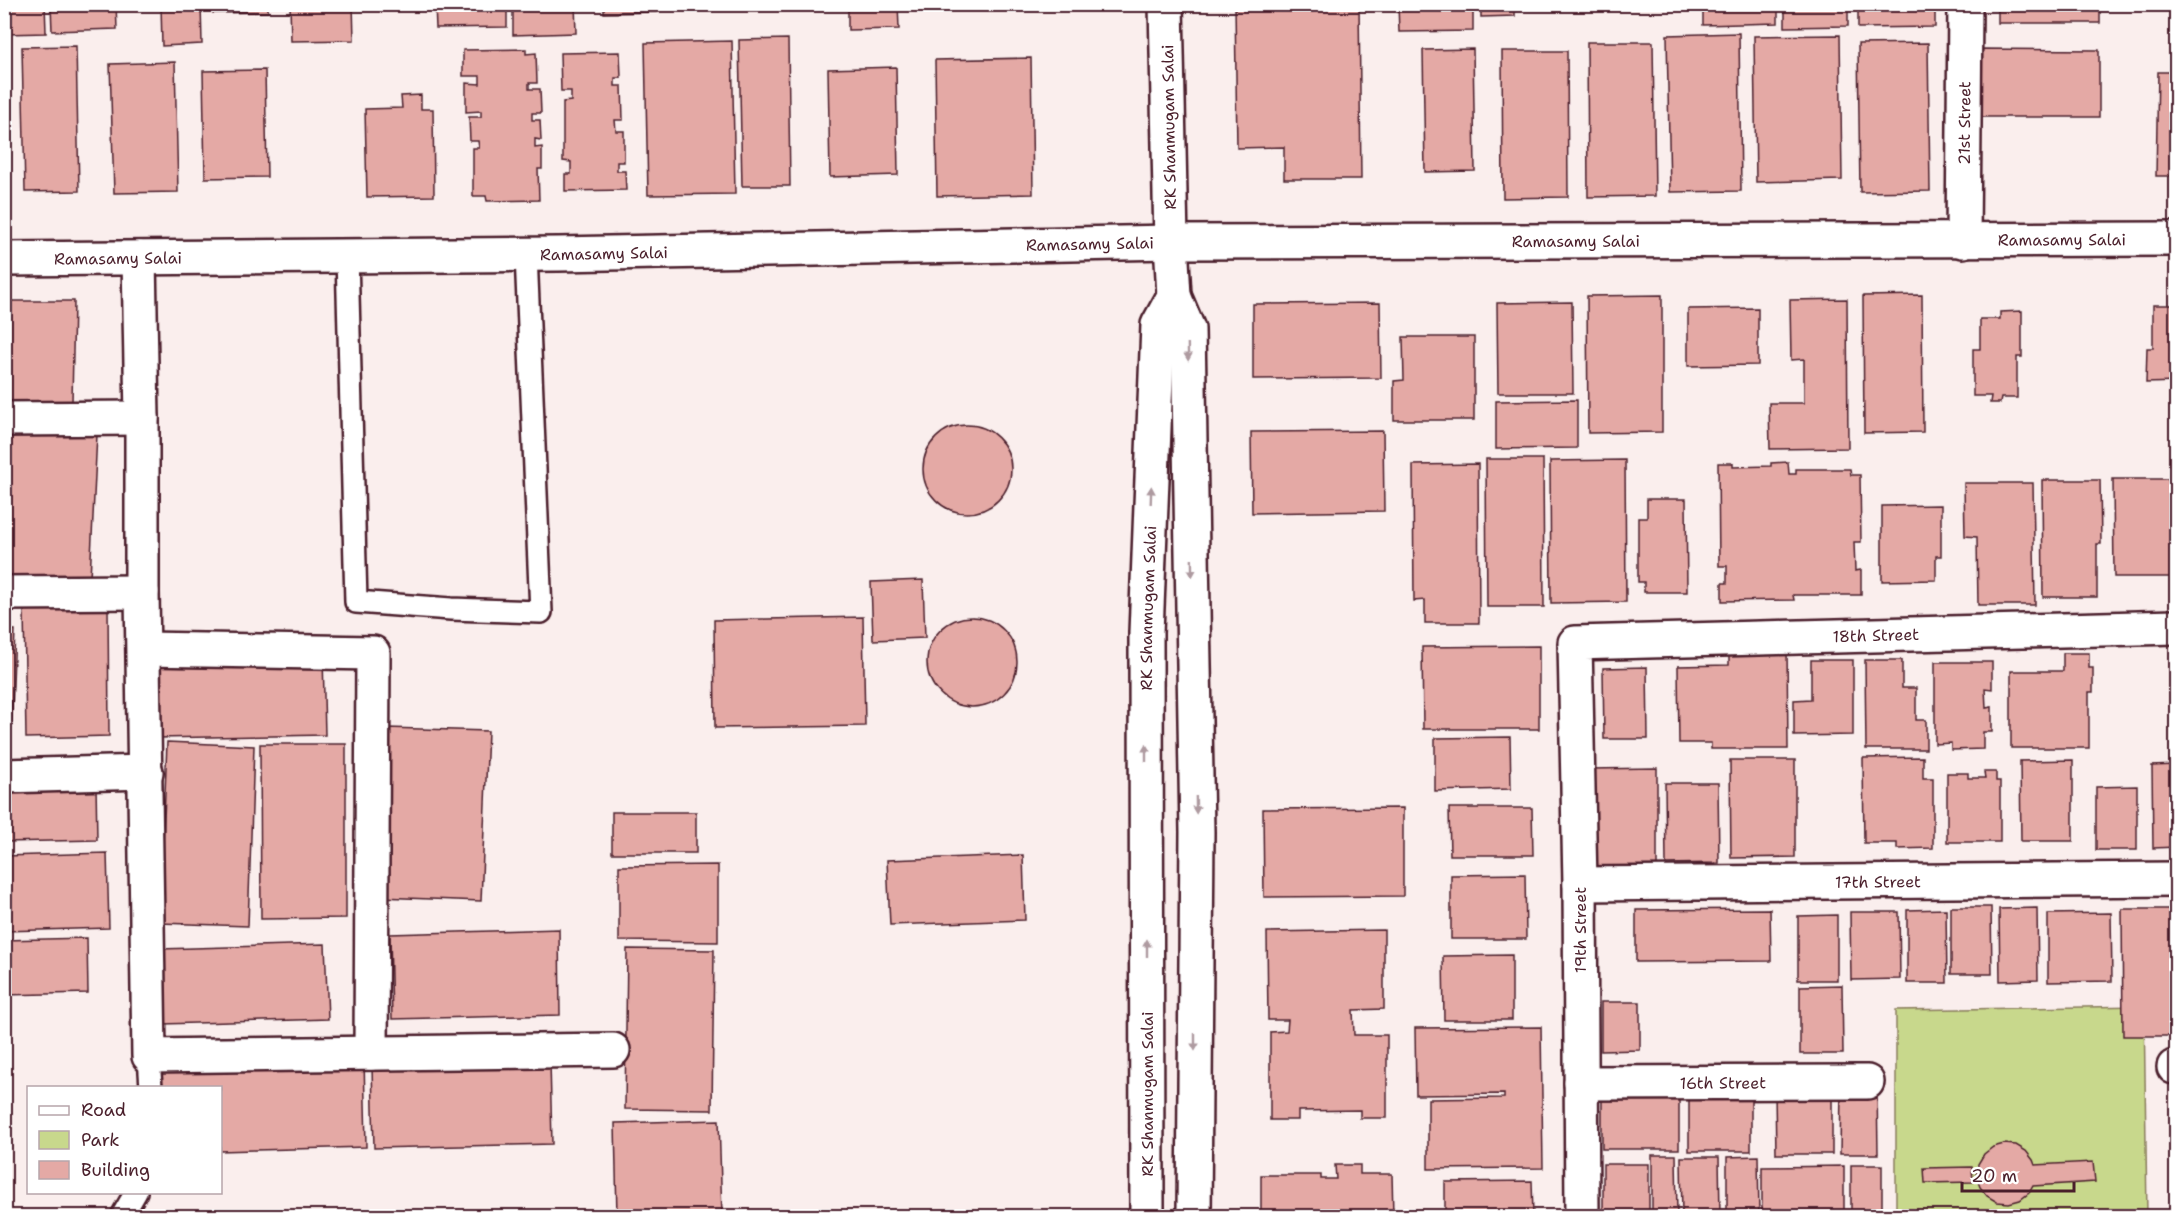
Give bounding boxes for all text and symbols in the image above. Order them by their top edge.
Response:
street label: RK Shanmugam Salai [1157,44,1181,210]
street label: 21st Street [1953,81,1975,165]
street label: Ramasamy Salai [1998,229,2126,250]
street label: Ramasamy Salai [1512,230,1640,251]
street label: Ramasamy Salai [1026,232,1154,255]
street label: Ramasamy Salai [540,241,668,265]
street label: Ramasamy Salai [54,247,182,269]
one-way arrow [1184,342,1193,361]
one-way arrow [1147,486,1156,505]
street label: RK Shanmugam Salai [1135,525,1161,691]
one-way arrow [1187,558,1197,577]
street label: 18th Street [1832,623,1919,647]
one-way arrow [1142,744,1151,763]
one-way arrow [1192,795,1201,814]
street label: 17th Street [1835,871,1921,892]
street label: 19th Street [1570,887,1591,973]
one-way arrow [1142,939,1152,958]
street label: RK Shanmugam Salai [1137,1011,1158,1177]
one-way arrow [1190,1032,1200,1051]
street label: 16th Street [1680,1072,1766,1093]
legend [27,1086,222,1194]
text: Road [81,1098,126,1122]
text: Park [81,1128,120,1152]
scale bar [1962,1155,2074,1193]
text: Building [81,1158,150,1182]
text: 20 m [1971,1164,2017,1188]

